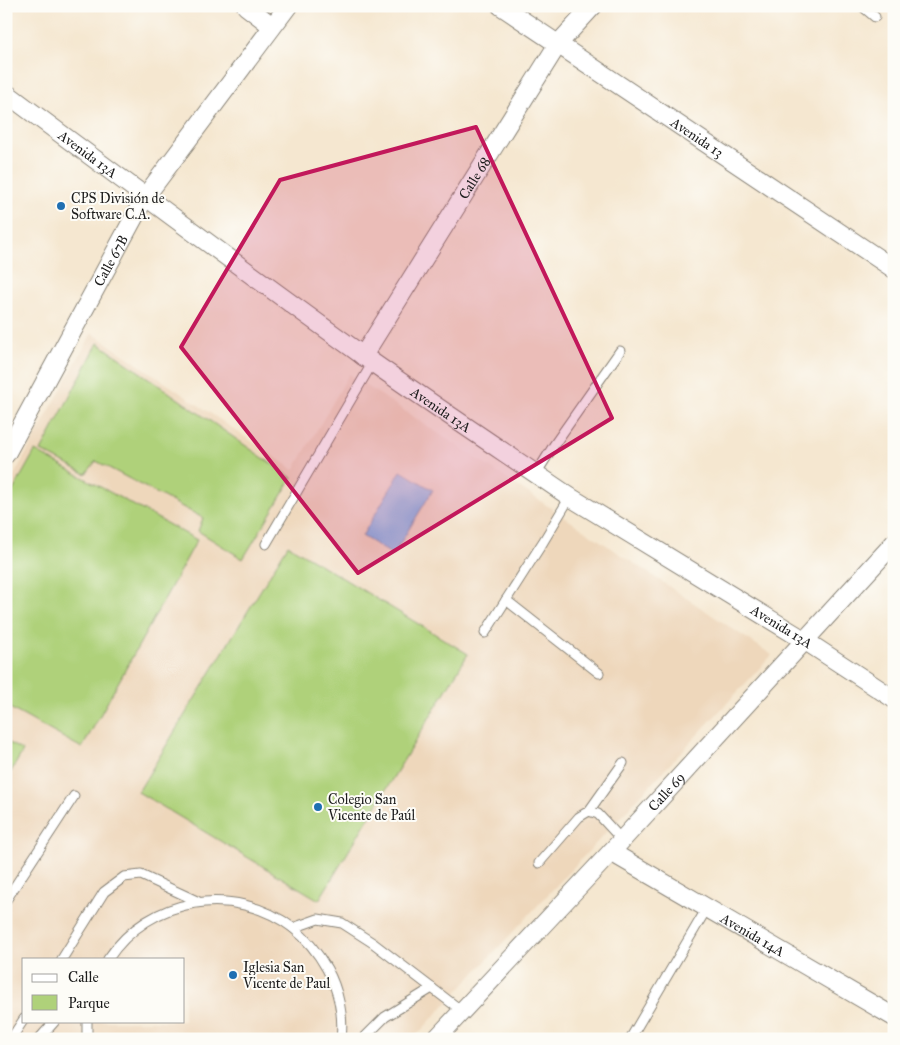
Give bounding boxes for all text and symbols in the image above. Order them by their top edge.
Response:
street label: Avenida 13 [667,113,727,161]
street label: Avenida 13A [54,126,121,182]
street label: Calle 68 [455,154,494,202]
place label: CPS División de Software C.A. [71,190,165,223]
marker: CPS División de Software C.A. [55,200,67,212]
street label: Calle 67B [90,232,131,289]
street label: Avenida 13A [407,382,475,436]
street label: Avenida 13A [747,601,816,652]
street label: Calle 69 [644,769,688,815]
place label: Colegio San Vicente de Paúl [327,791,416,824]
marker: Colegio San Vicente de Paúl [312,801,324,813]
street label: Avenida 14A [717,909,788,960]
legend [22,958,185,1022]
place label: Iglesia San Vicente de Paul [242,959,331,992]
text: Calle [68,968,99,986]
marker: Iglesia San Vicente de Paul [227,969,239,981]
text: Parque [68,994,110,1013]

